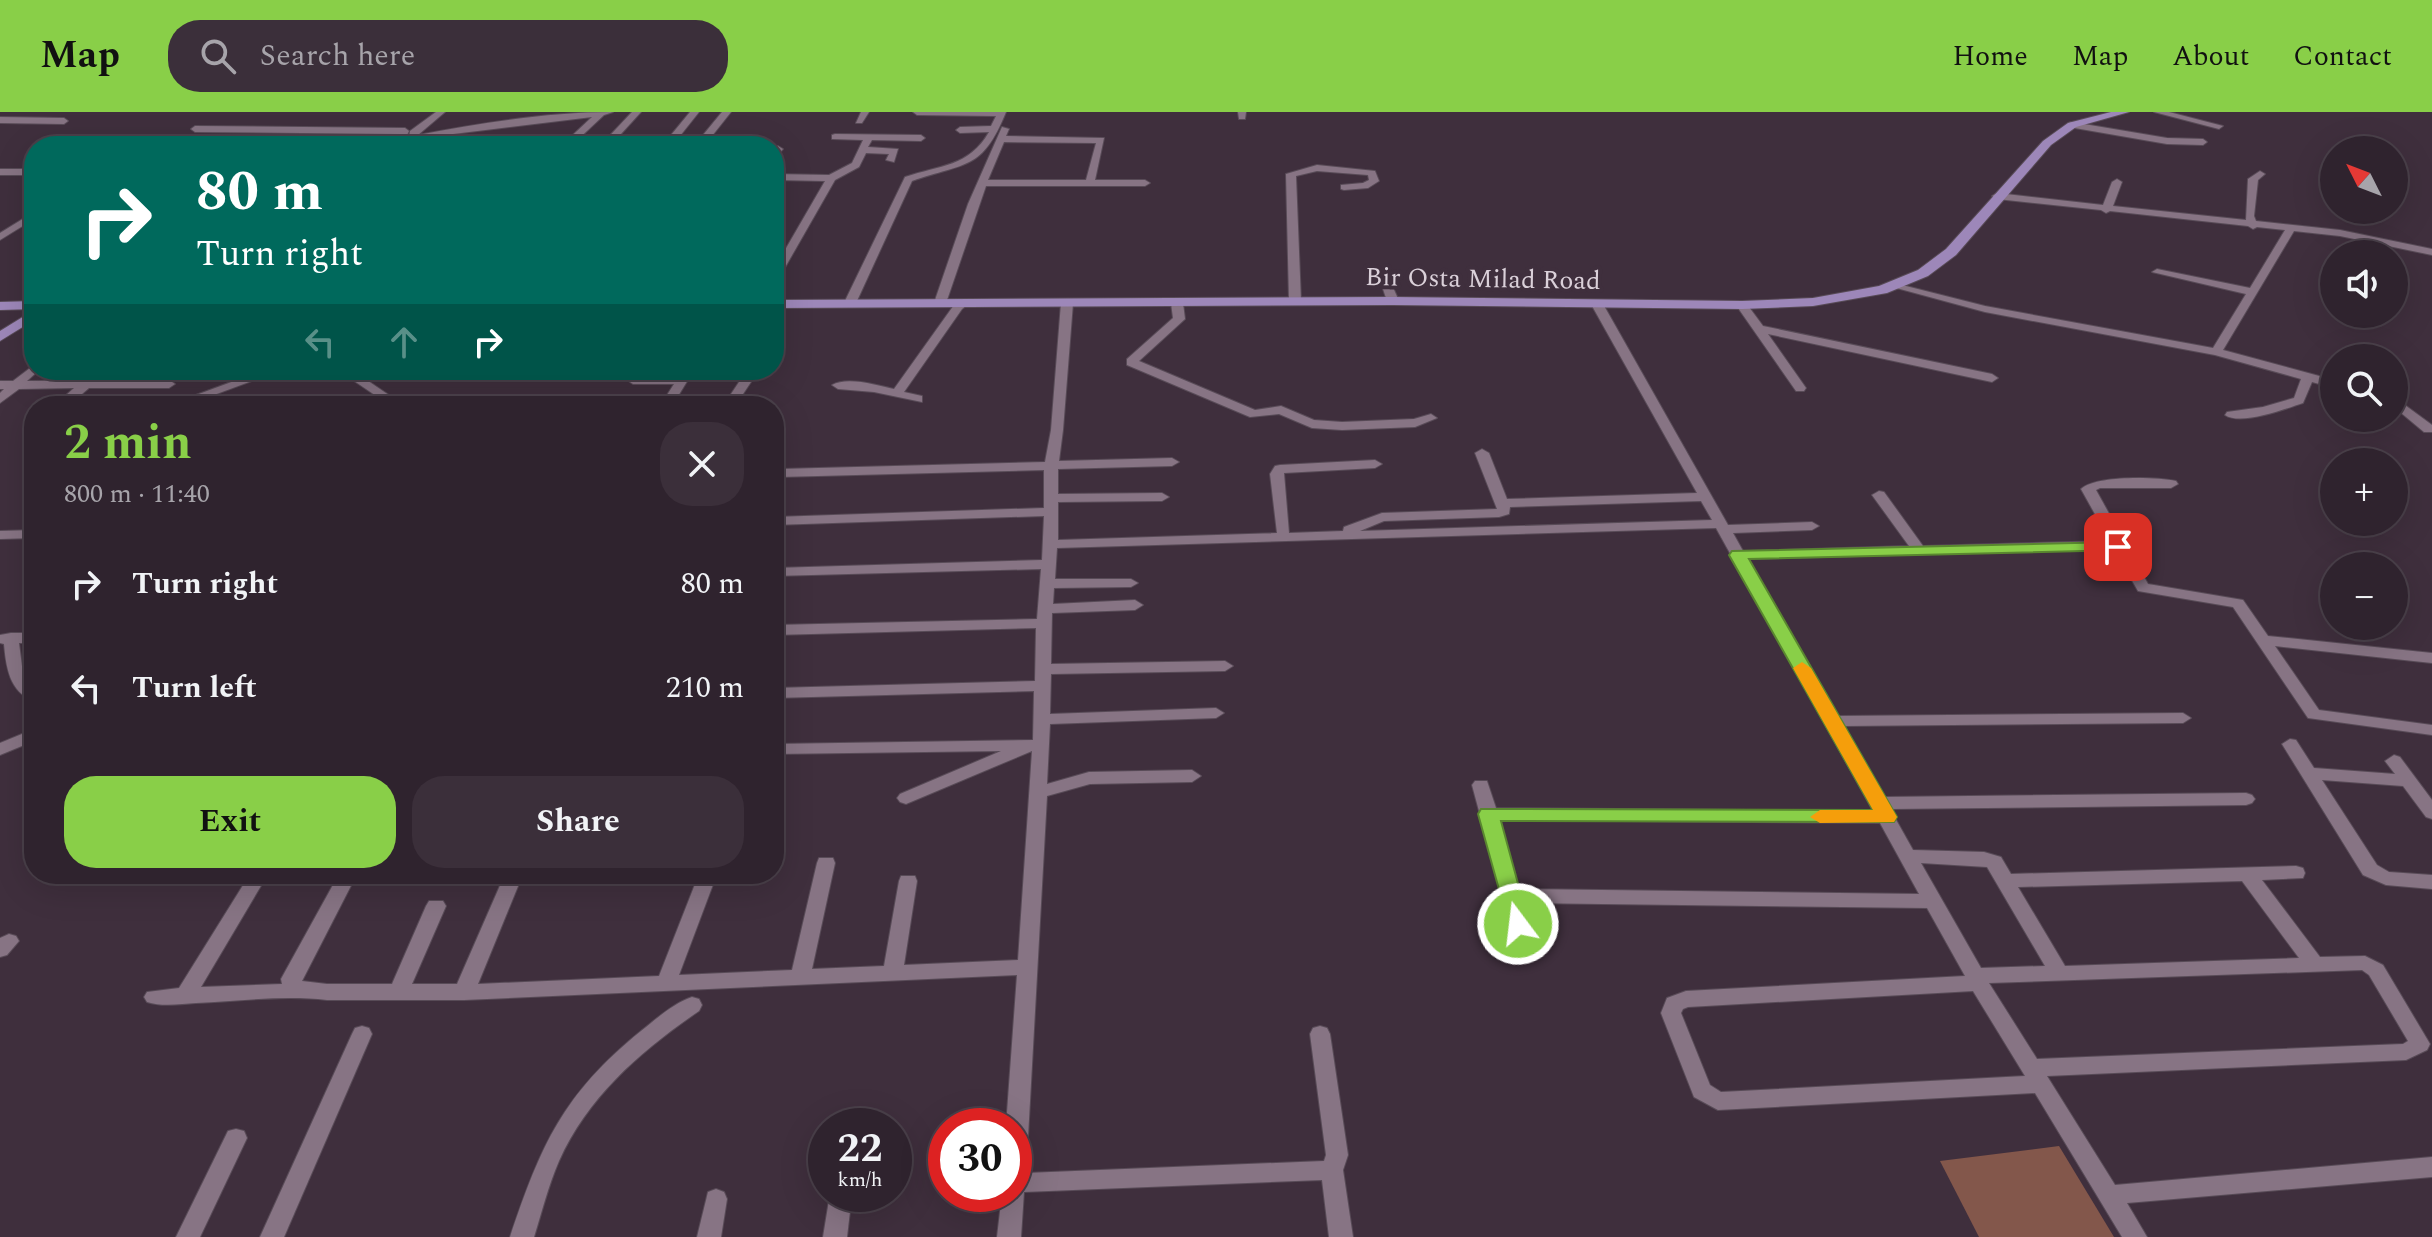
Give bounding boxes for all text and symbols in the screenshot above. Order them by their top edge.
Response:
search box [168,20,728,92]
text: Map [40,27,120,85]
text: Search here [260,33,415,79]
icon: search [196,34,240,78]
text: Home [1952,35,2028,78]
text: Map [2072,35,2128,78]
text: About [2172,35,2249,78]
text: Contact [2293,35,2392,78]
north arrow [2320,136,2408,224]
map controls [2320,136,2408,640]
text: 80 m [196,150,323,235]
icon: right [64,168,168,272]
text: Turn right [196,227,363,282]
button: sound [2320,240,2408,328]
street label: Bir Osta Milad Road [1365,257,1601,301]
icon: left [298,320,342,364]
icon: ahead [382,320,426,364]
icon: right [466,320,510,364]
button: search [2320,344,2408,432]
text: 2 min [64,407,192,480]
button: close [660,422,744,506]
button: + [2320,448,2408,536]
text: 800 m · 11:40 [64,474,210,514]
pin [2084,513,2152,581]
icon: arrive [2096,525,2140,569]
button: − [2320,552,2408,640]
text: Turn right [132,561,278,607]
text: 80 m [681,561,744,607]
icon: right [64,562,108,606]
text: Turn left [132,665,257,711]
text: 210 m [666,665,744,711]
icon: left [64,666,108,710]
button: Exit [64,776,396,868]
button: Share [412,776,744,868]
position arrow [1476,882,1560,966]
speed limit sign: 30 [928,1108,1032,1212]
text: 22 [838,1119,882,1180]
text: km/h [838,1165,883,1195]

